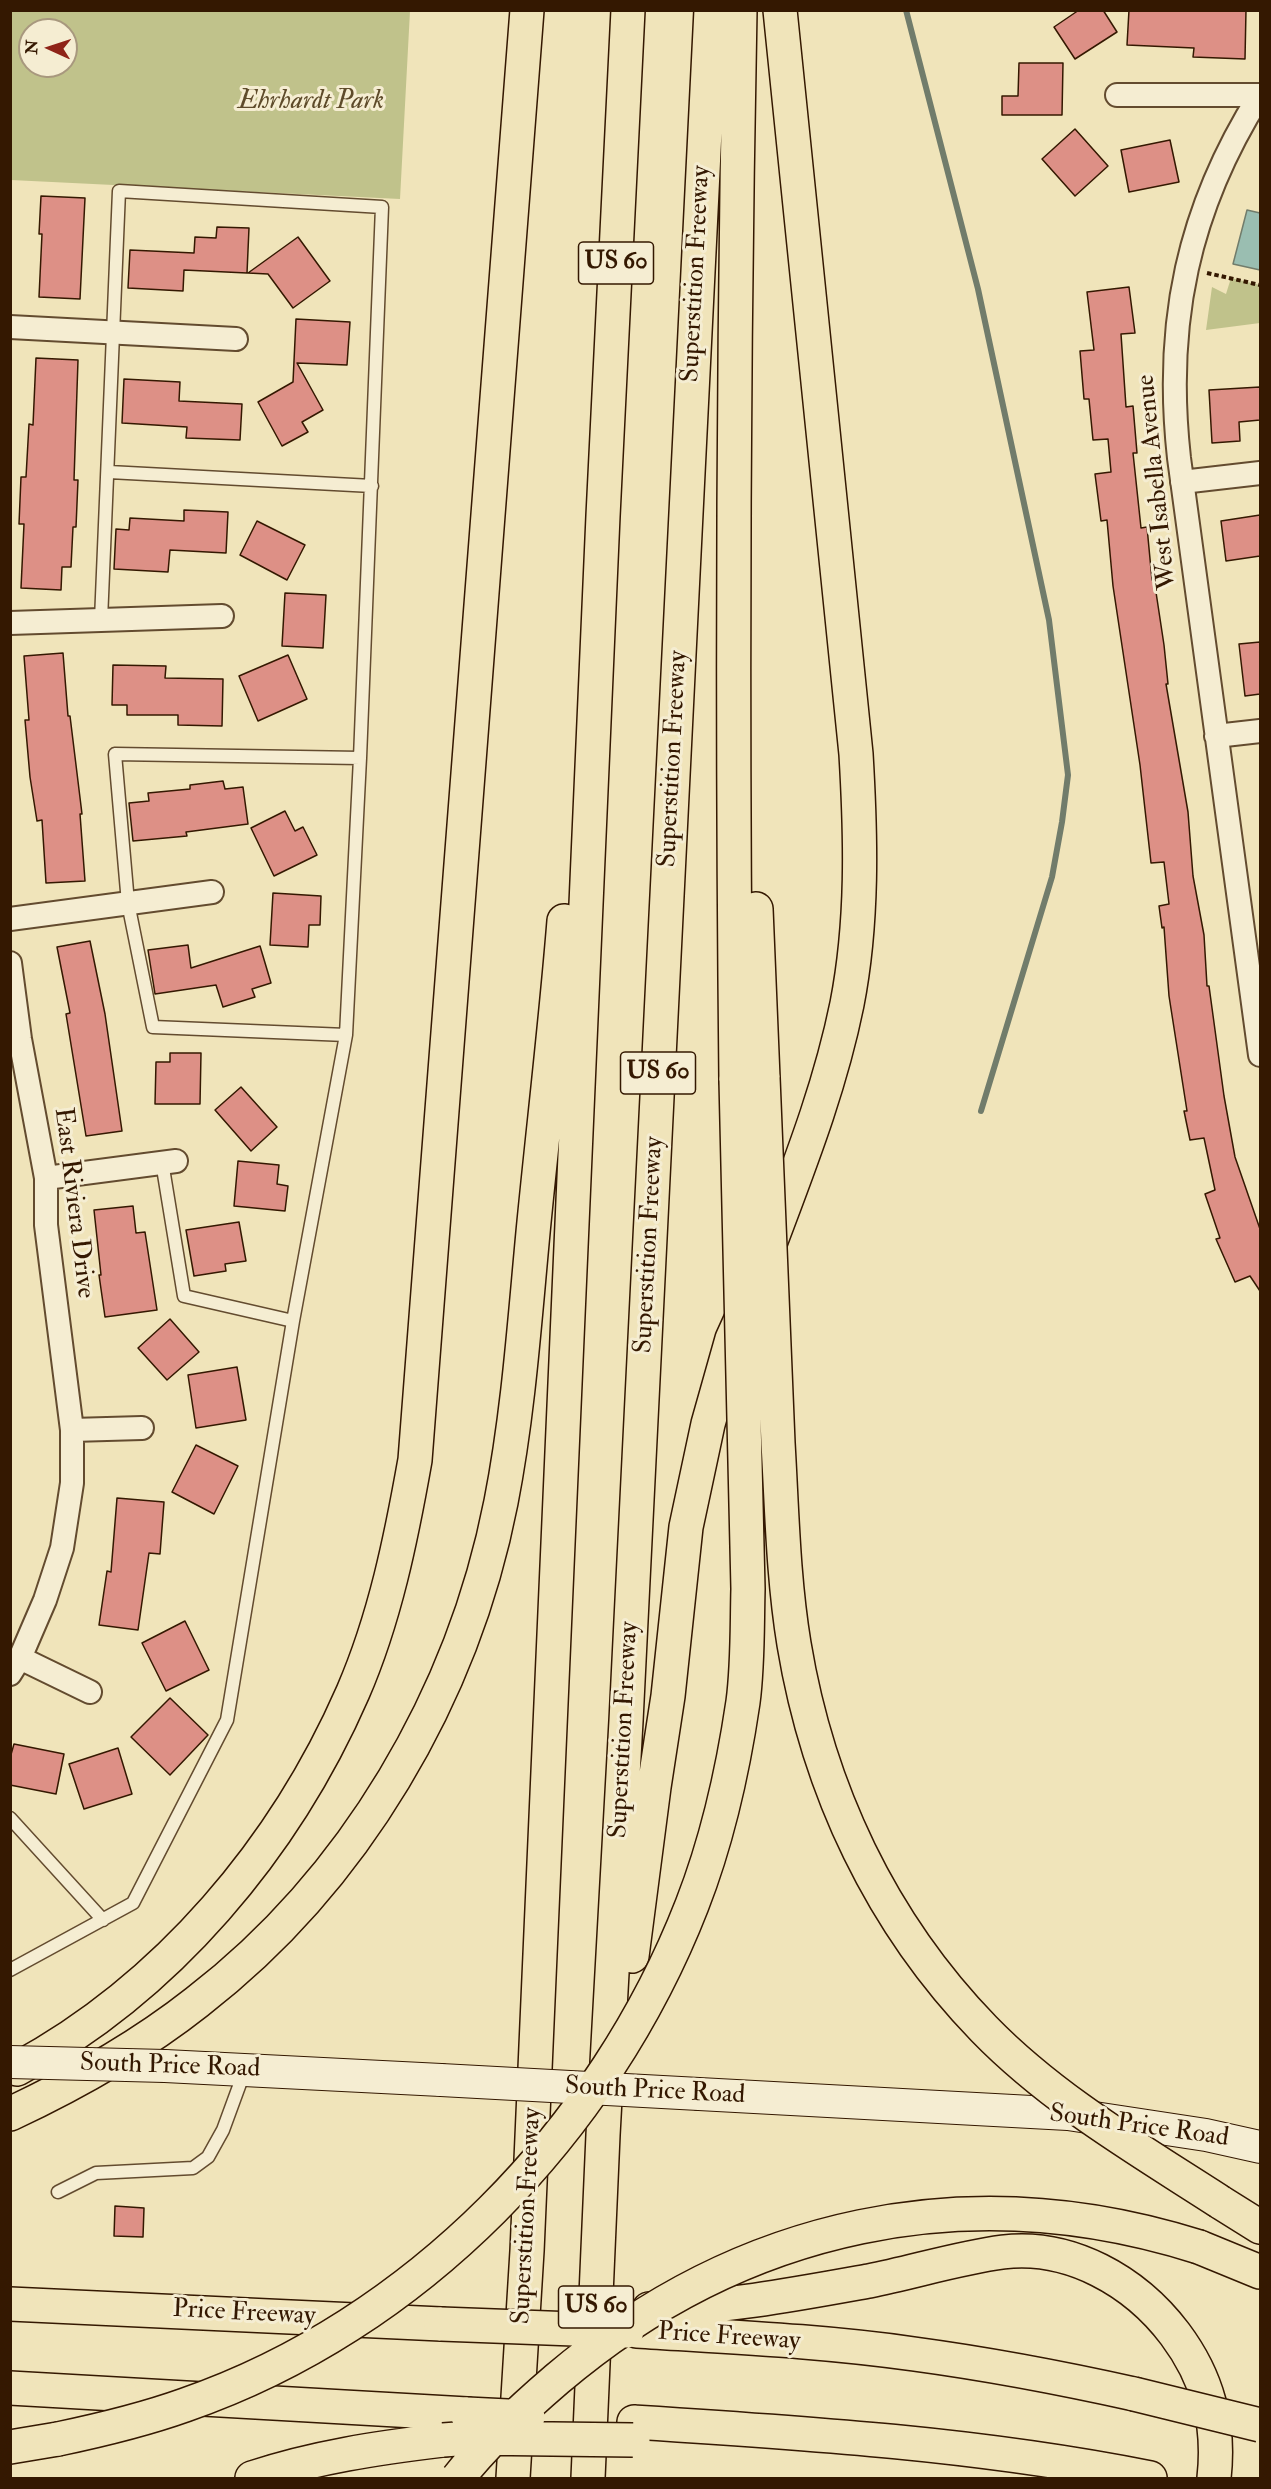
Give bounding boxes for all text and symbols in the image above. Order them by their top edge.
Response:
north arrow [18,18,78,78]
text: N [22,39,42,55]
park label: Ehrhardt Park [238,86,384,118]
street label: Superstition Freeway [676,165,718,383]
road number: US 60 [578,242,654,284]
street label: West Isabella Avenue [1131,373,1185,591]
street label: Superstition Freeway [653,650,695,868]
road number: US 60 [620,1052,696,1094]
street label: East Riviera Drive [46,1106,100,1300]
street label: Superstition Freeway [629,1136,671,1354]
street label: Superstition Freeway [604,1621,646,1839]
street label: South Price Road [79,2048,261,2086]
street label: South Price Road [564,2072,746,2112]
street label: South Price Road [1047,2099,1231,2155]
street label: Superstition Freeway [507,2107,549,2325]
road number: US 60 [558,2286,634,2328]
street label: Price Freeway [172,2295,316,2333]
street label: Price Freeway [657,2317,801,2359]

